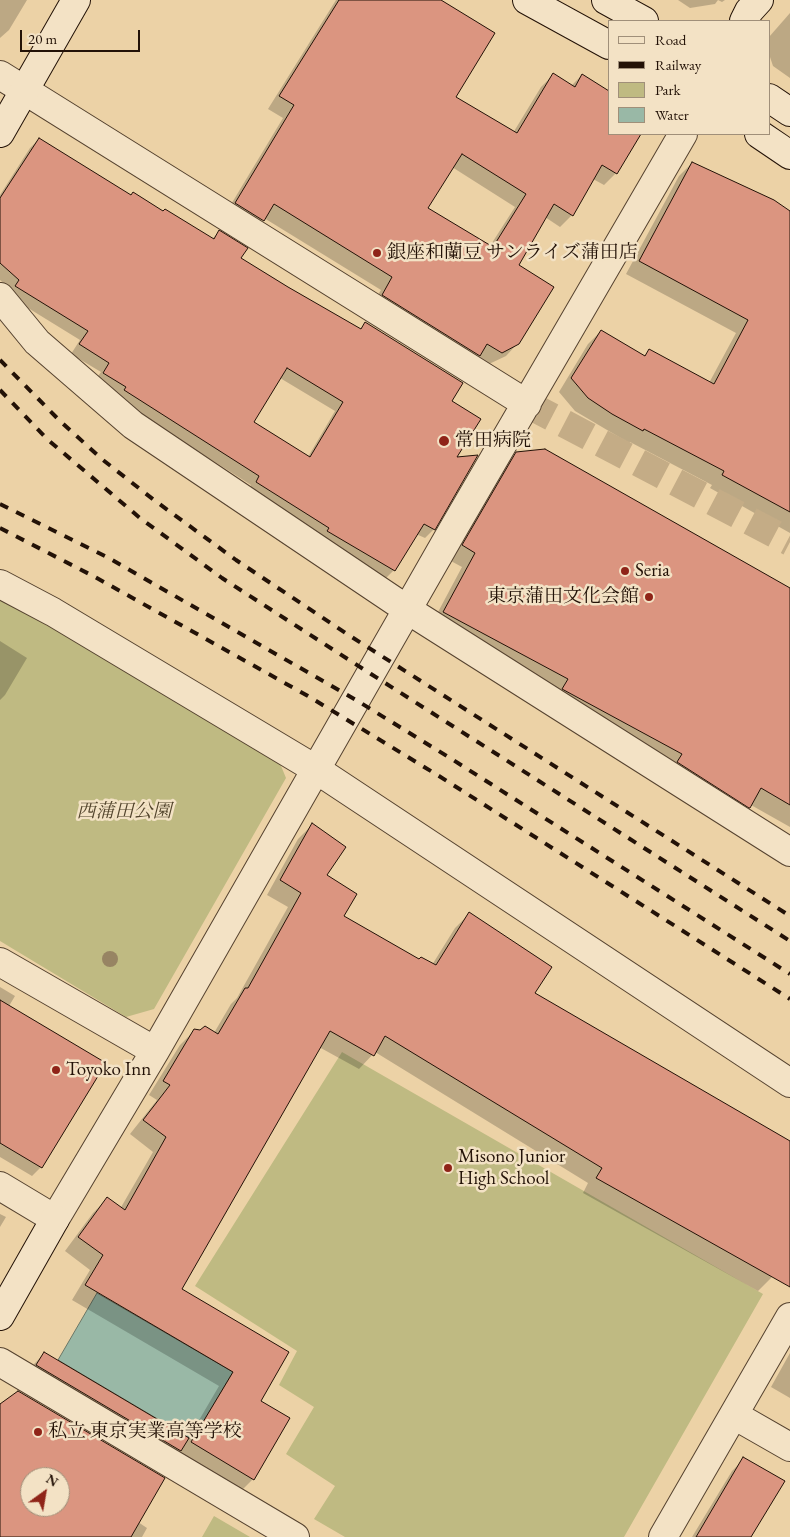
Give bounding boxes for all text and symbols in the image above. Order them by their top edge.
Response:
scale bar [22,20,142,52]
legend [608,20,770,135]
text: 20 m [28,29,57,48]
text: Road [655,30,686,49]
text: Railway [655,55,701,74]
text: Park [655,80,681,99]
text: Water [655,105,689,124]
place label: 銀座和蘭豆 サンライズ蒲田店 [387,242,638,264]
marker: 銀座和蘭豆 サンライズ蒲田店 [371,247,383,259]
place label: 常田病院 [455,430,531,452]
marker: 常田病院 [437,434,451,448]
place label: Seria [635,560,670,582]
marker: Seria [619,565,631,577]
place label: 東京蒲田文化会館 [487,586,639,608]
marker: 東京蒲田文化会館 [643,591,655,603]
park label: 西蒲田公園 [77,801,171,823]
place label: Toyoko Inn [66,1059,151,1081]
marker: Toyoko Inn [50,1064,62,1076]
place label: Misono Junior High School [458,1146,565,1190]
marker: Misono Junior High School [442,1162,454,1174]
place label: 私立 東京実業高等学校 [48,1421,242,1443]
marker: 私立 東京実業高等学校 [32,1426,44,1438]
north arrow [20,1467,70,1517]
text: N [43,1469,62,1491]

